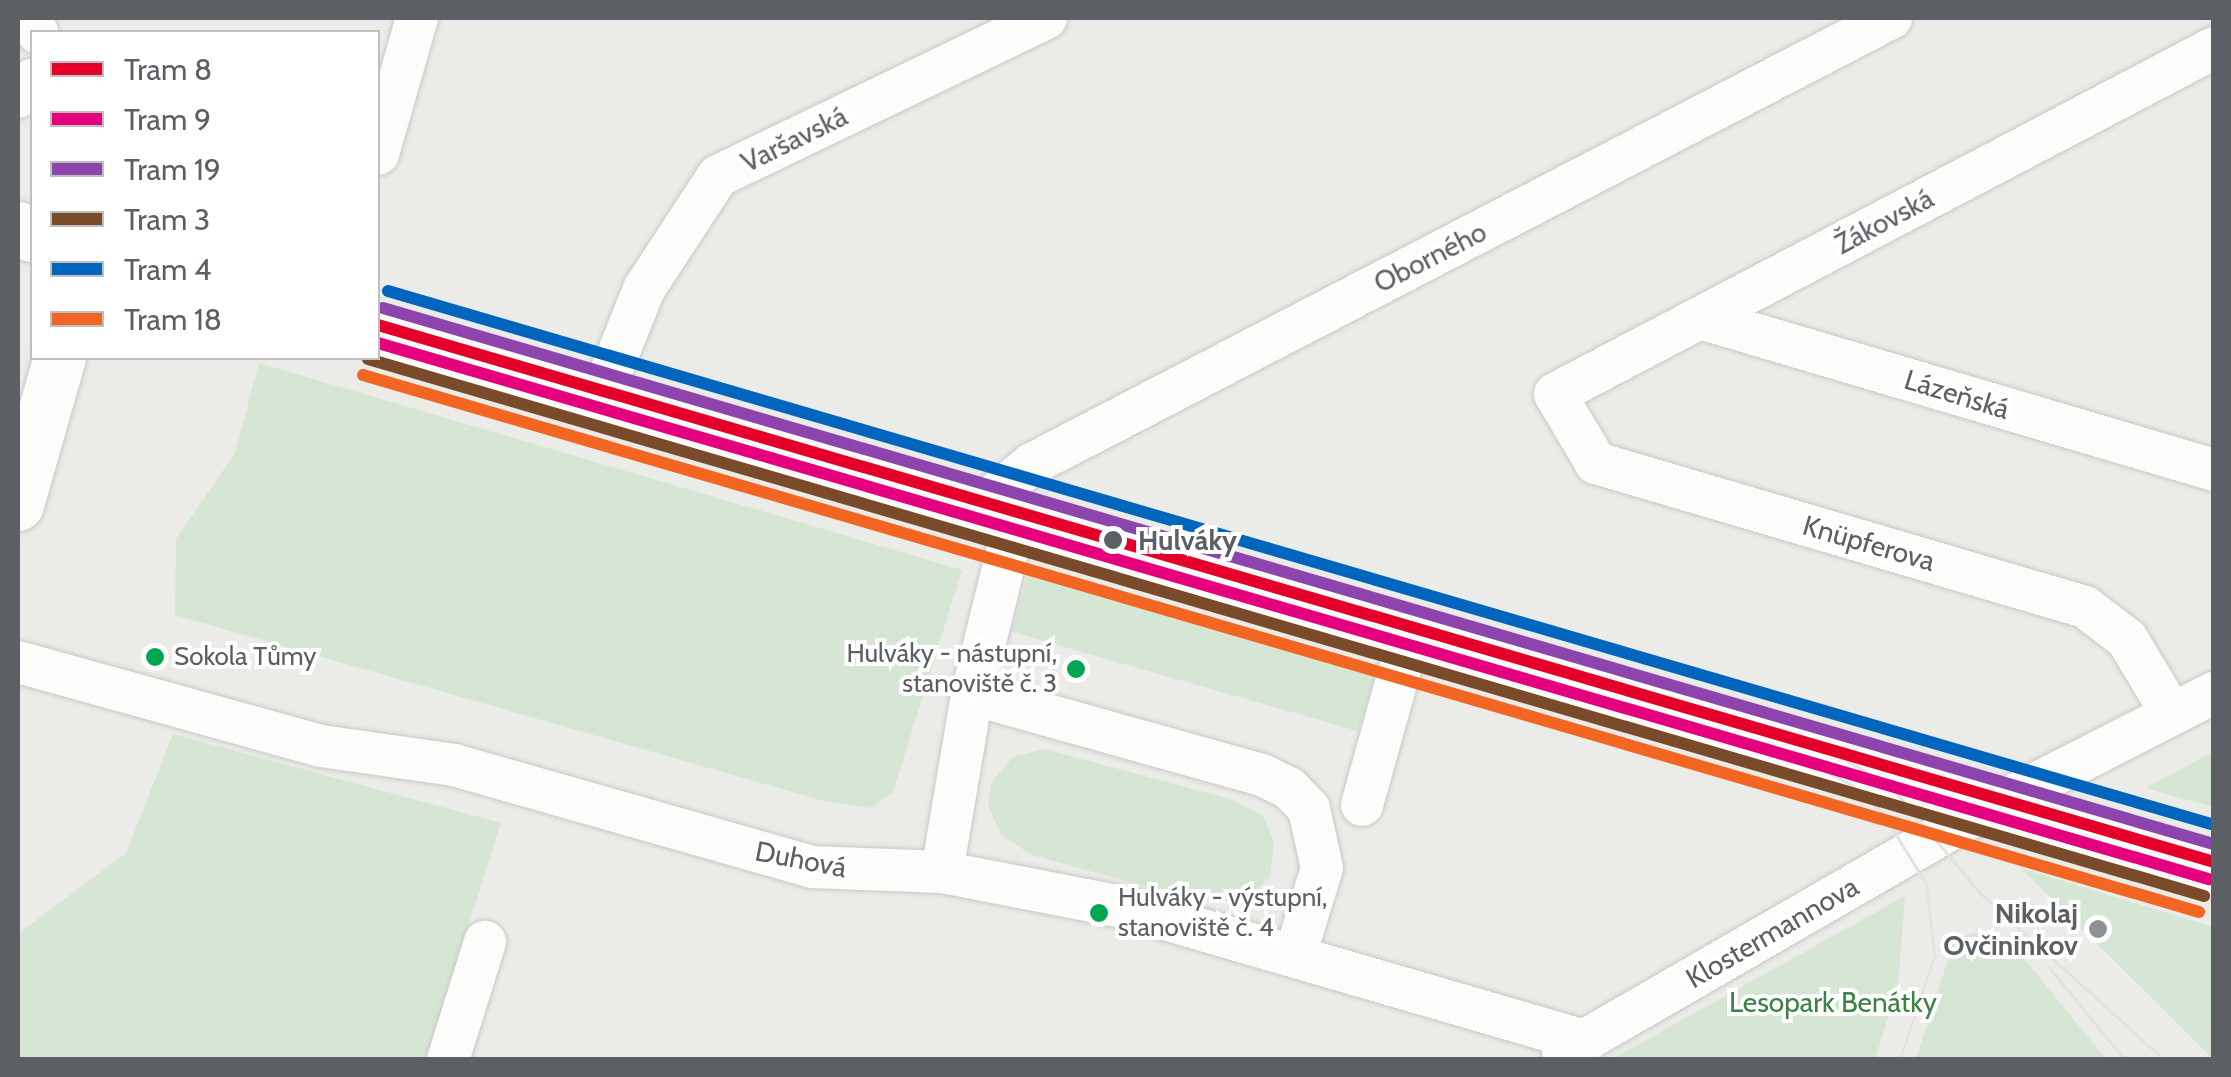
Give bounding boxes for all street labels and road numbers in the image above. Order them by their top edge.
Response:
street label: Varšavská [735,99,853,179]
street label: Žákovská [1829,181,1939,261]
street label: Oborného [1368,214,1492,300]
street label: Lázeňská [1901,362,2013,426]
street label: Knüpferova [1799,508,1939,578]
street label: Duhová [753,834,849,884]
street label: Klostermannova [1680,869,1864,995]

